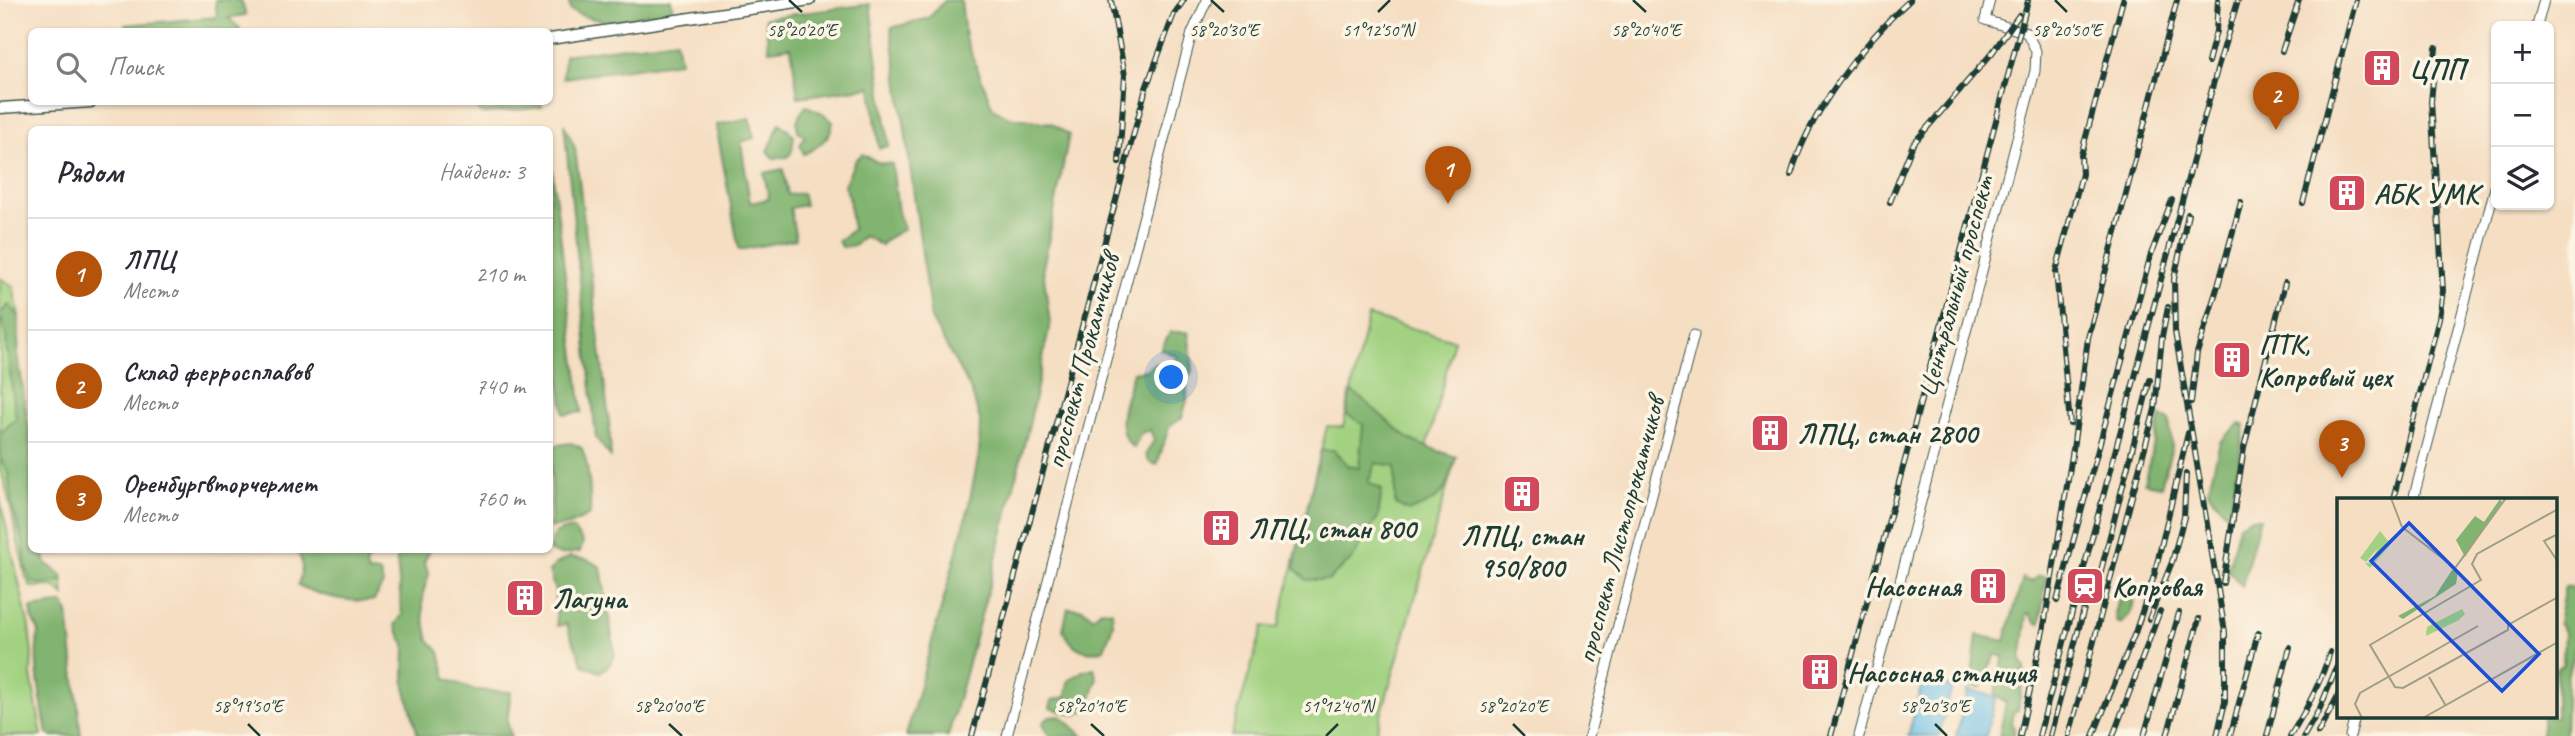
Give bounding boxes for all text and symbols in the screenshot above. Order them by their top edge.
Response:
text: 58°20'20"E [767,19,839,41]
text: 58°20'30"E [1189,19,1261,41]
text: 51°12'50"N [1343,19,1417,41]
text: 58°20'40"E [1611,19,1683,41]
text: 58°20'50"E [2032,19,2104,41]
map controls [2491,21,2554,210]
button: + [2491,21,2554,84]
search box [28,28,553,105]
building icon: ЦПП [2361,47,2403,89]
icon: search [52,48,90,86]
text: Поиск [108,50,163,83]
place label: ЦПП [2409,51,2469,86]
pin: 2 [2253,72,2299,130]
button: − [2491,84,2554,147]
pin: 1 [1425,146,1471,204]
button: layers [2491,147,2554,210]
text: Рядом [56,153,123,191]
text: Найдено: 3 [439,157,525,186]
street label: Центральный проспект [1909,170,2002,401]
building icon: АБК УМК [2326,172,2368,214]
place label: АБК УМК [2374,176,2484,211]
text: ЛПЦ [123,243,176,276]
street label: проспект Прокатчиков [1037,245,1129,472]
text: 1 [74,260,84,289]
text: 210 m [476,260,525,289]
text: Место [123,276,177,305]
place label: ПТК, Копровый цех [2259,327,2395,394]
building icon: ПТК, Копровый цех [2211,339,2253,381]
text: Склад ферросплавов [123,355,310,388]
your location [1154,360,1188,394]
text: 2 [74,372,84,401]
text: 740 m [476,372,525,401]
text: Место [123,388,177,417]
street label: проспект Листопрокатчиков [1568,388,1674,667]
building icon: ЛПЦ, стан 2800 [1749,412,1791,454]
place label: ЛПЦ, стан 2800 [1797,416,1980,451]
pin: 3 [2319,420,2365,478]
text: Оренбургвторчермет [123,467,318,500]
building icon: ЛПЦ, стан 950/800 [1501,473,1543,515]
text: 3 [74,484,84,513]
text: 760 m [476,484,525,513]
inset map [2337,498,2558,718]
text: Место [123,500,177,529]
building icon: ЛПЦ, стан 800 [1200,507,1242,549]
place label: ЛПЦ, стан 800 [1248,511,1419,546]
place label: ЛПЦ, стан 950/800 [1461,518,1586,585]
building icon: Насосная [1967,565,2009,607]
station icon: Копровая [2064,565,2106,607]
place label: Насосная [1865,569,1963,604]
place label: Копровая [2112,569,2204,604]
building icon: Лагуна [504,577,546,619]
place label: Лагуна [552,581,629,617]
building icon: Насосная станция [1799,651,1841,693]
place label: Насосная станция [1847,655,2038,690]
text: 58°19'50"E [213,695,285,717]
text: 58°20'00"E [634,695,706,717]
text: 58°20'10"E [1056,695,1128,717]
text: 51°12'40"N [1303,695,1377,717]
text: 58°20'20"E [1478,695,1550,717]
text: 58°20'30"E [1900,695,1972,717]

